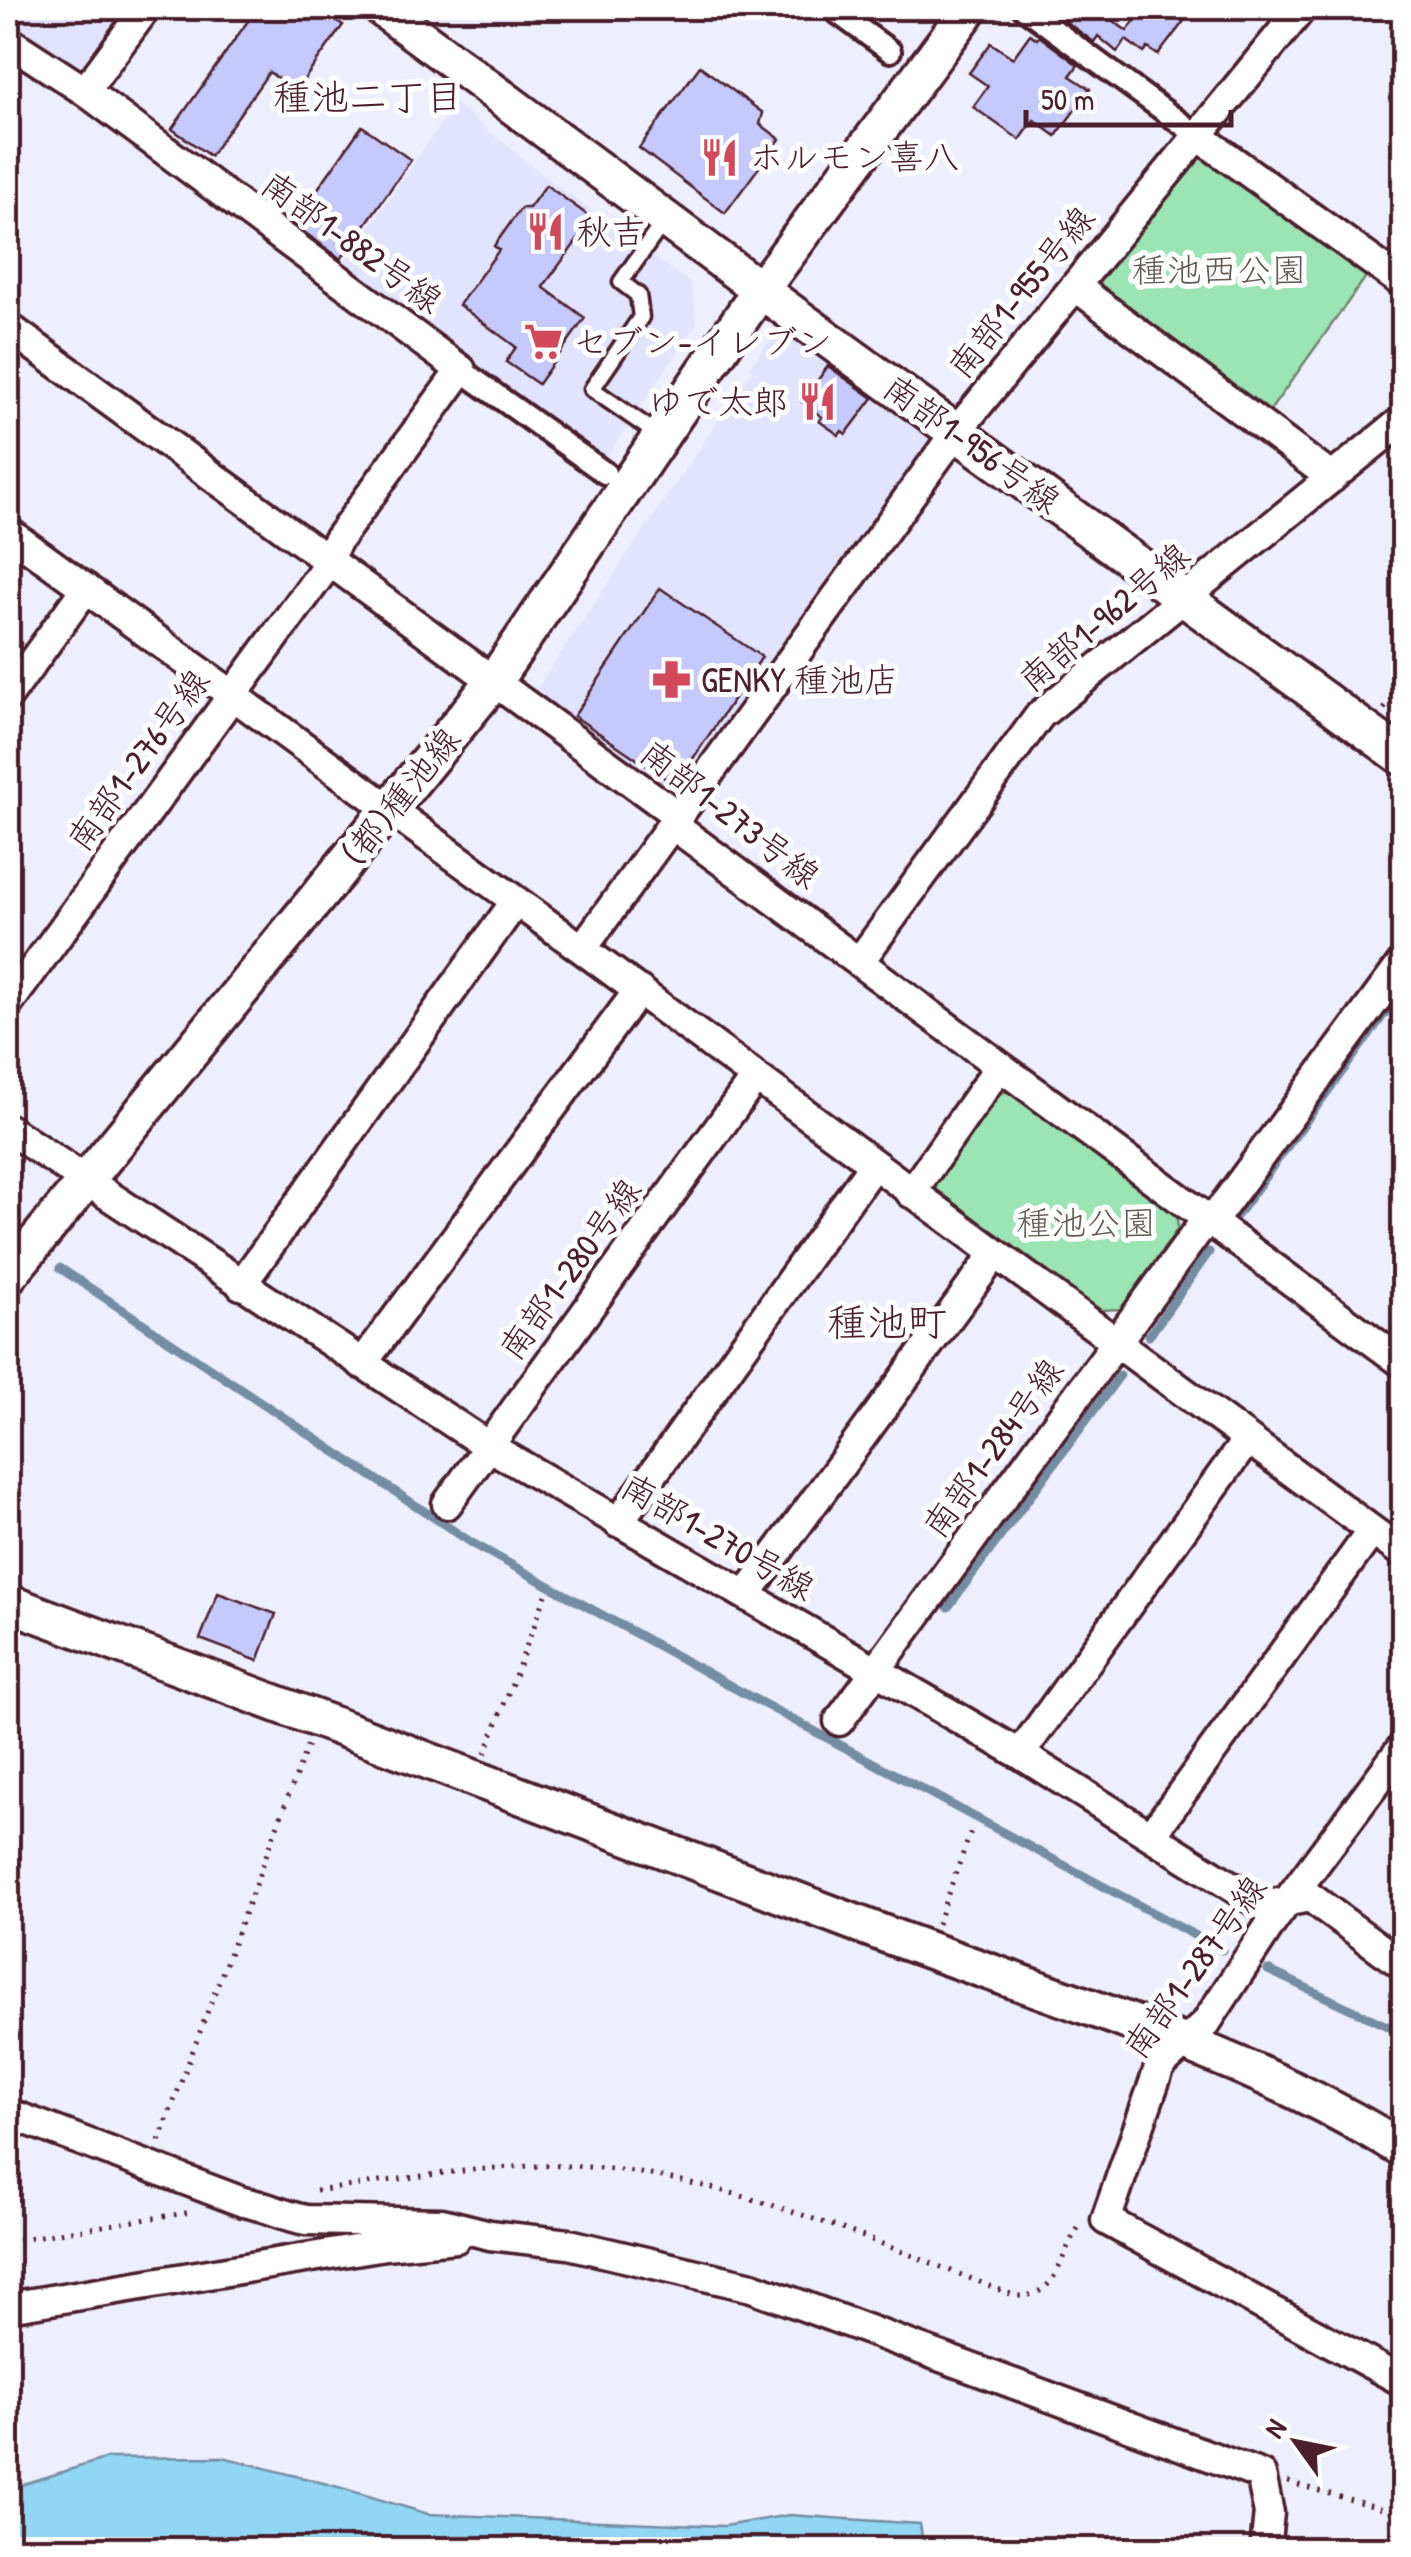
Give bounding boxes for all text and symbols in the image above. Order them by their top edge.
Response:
scale bar [1026,65,1231,127]
district label: 種池二丁目 [273,70,463,122]
text: 50 m [1041,79,1094,119]
place label: ホルモン喜八 [749,133,959,180]
restaurant icon: ホルモン喜八 [698,136,740,178]
street label: 南部1-882号線 [252,160,452,323]
street label: 南部1-955号線 [936,196,1105,388]
place label: 秋吉 [576,208,646,255]
restaurant icon: 秋吉 [525,211,567,253]
park label: 種池西公園 [1131,246,1307,293]
place label: セブン-イレブン [573,318,832,365]
supermarket icon: セブン-イレブン [522,321,564,363]
street label: 南部1-956号線 [874,363,1070,524]
place label: ゆで太郎 [648,378,788,425]
restaurant icon: ゆで太郎 [797,381,839,423]
street label: 南部1-962号線 [1008,531,1199,702]
place label: GENKY 種池店 [701,656,899,703]
street label: 南部1-276号線 [56,659,220,860]
pharmacy icon: GENKY 種池店 [650,659,692,701]
street label: (都)種池線 [331,717,471,874]
street label: 南部1-273号線 [631,729,830,899]
street label: 南部1-280号線 [488,1168,652,1369]
park label: 種池公園 [1016,1199,1156,1246]
district label: 種池町 [827,1294,947,1348]
street label: 南部1-284号線 [911,1348,1074,1547]
street label: 南部1-270号線 [613,1462,824,1611]
street label: 南部1-287号線 [1112,1866,1277,2068]
north arrow [1246,2392,1346,2492]
text: N [1255,2412,1295,2445]

